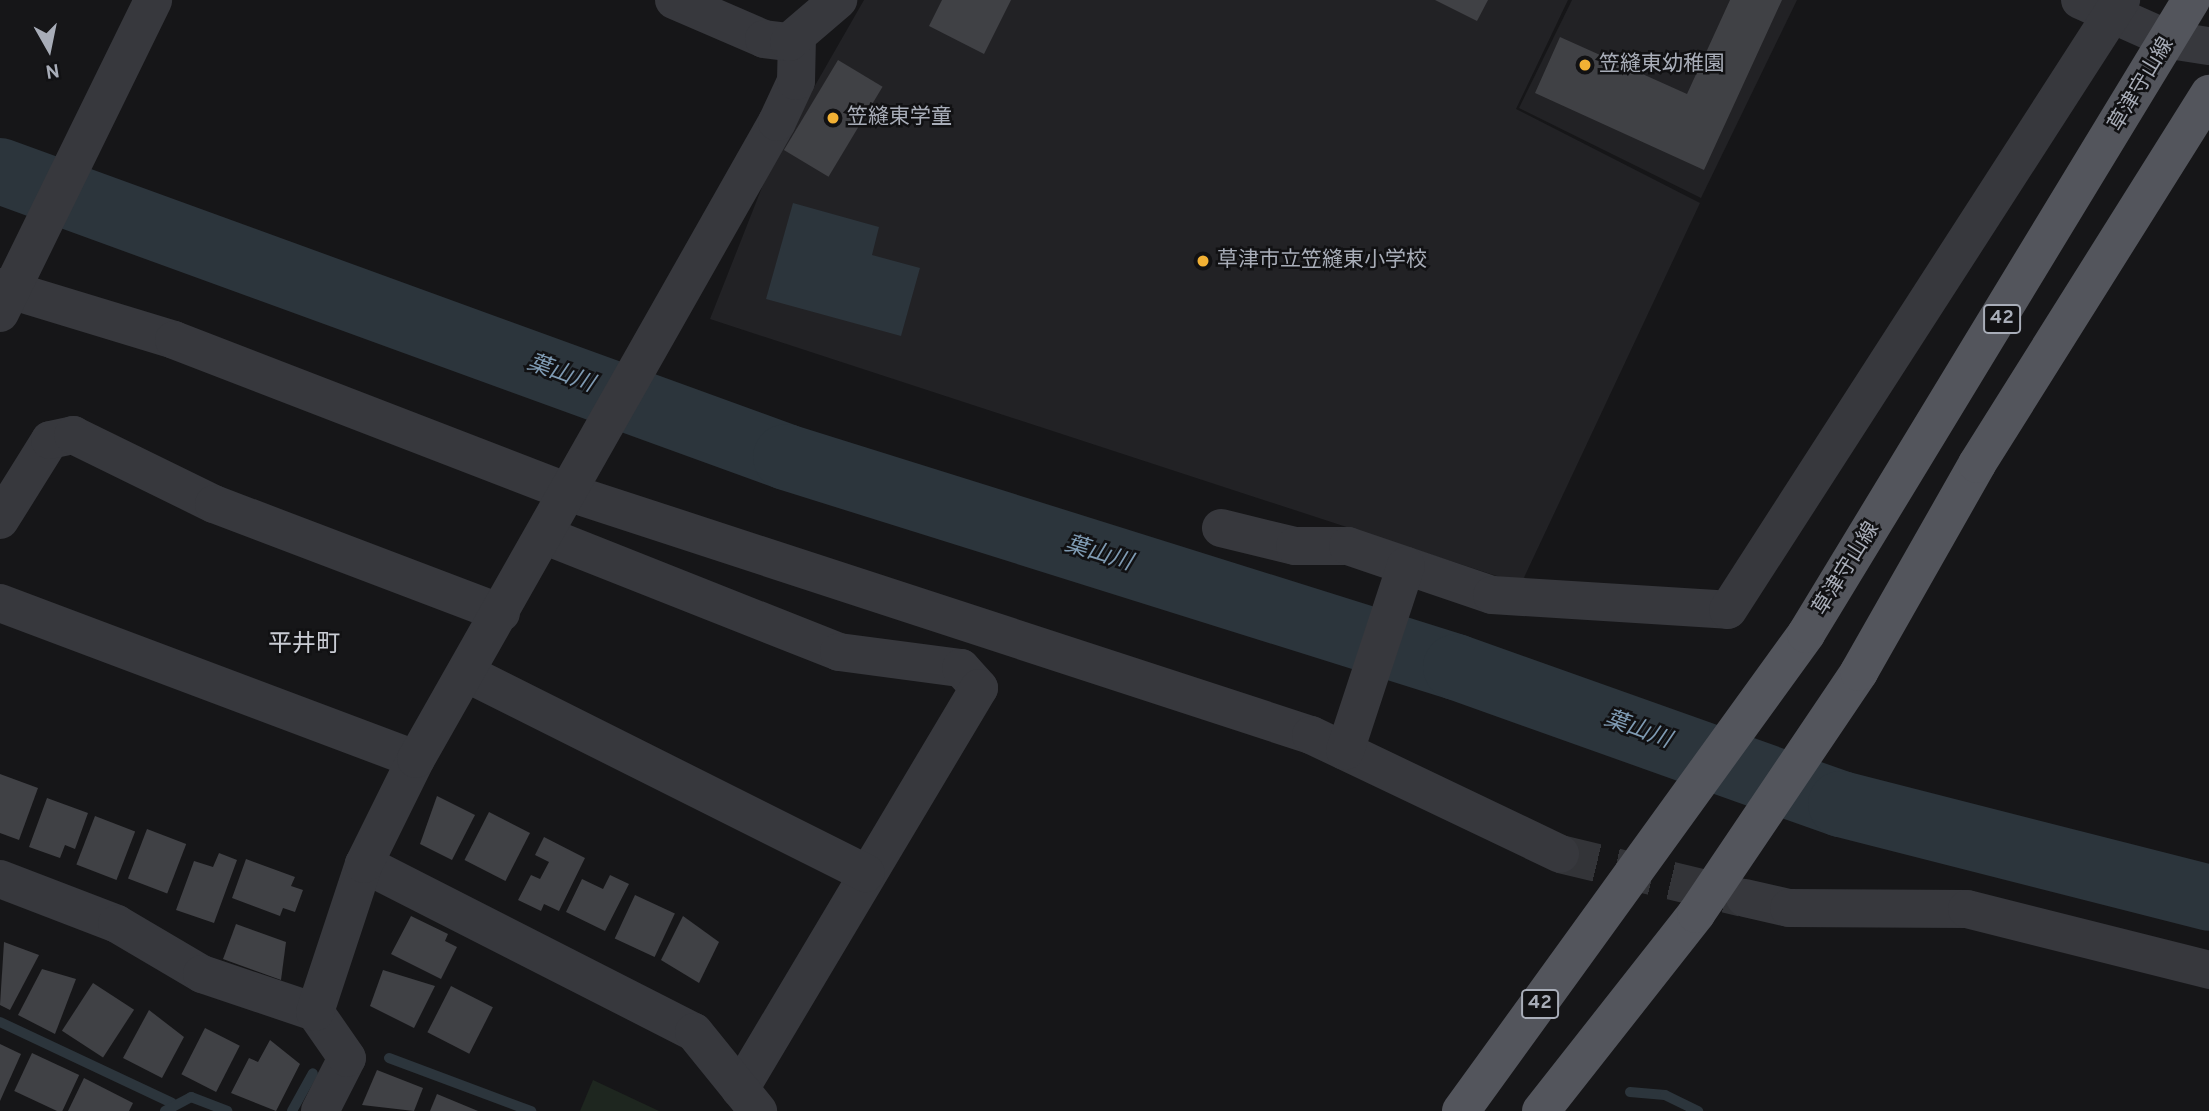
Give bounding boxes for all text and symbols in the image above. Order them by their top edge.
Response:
north arrow [14,14,84,84]
street label: 草津守山線 [2104,34,2180,136]
place label: 笠縫東幼稚園 [1599,52,1725,78]
text: N [44,57,61,83]
marker: 笠縫東幼稚園 [1577,57,1593,73]
place label: 笠縫東学童 [847,105,952,131]
marker: 笠縫東学童 [825,110,841,126]
place label: 草津市立笠縫東小学校 [1217,248,1427,274]
marker: 草津市立笠縫東小学校 [1195,253,1211,269]
road number: 42 [1983,304,2021,334]
water label: 葉山川 [523,350,597,400]
street label: 草津守山線 [1808,518,1886,620]
water label: 葉山川 [1061,532,1135,578]
district label: 平井町 [268,632,340,660]
water label: 葉山川 [1600,706,1674,756]
road number: 42 [1521,988,1559,1020]

